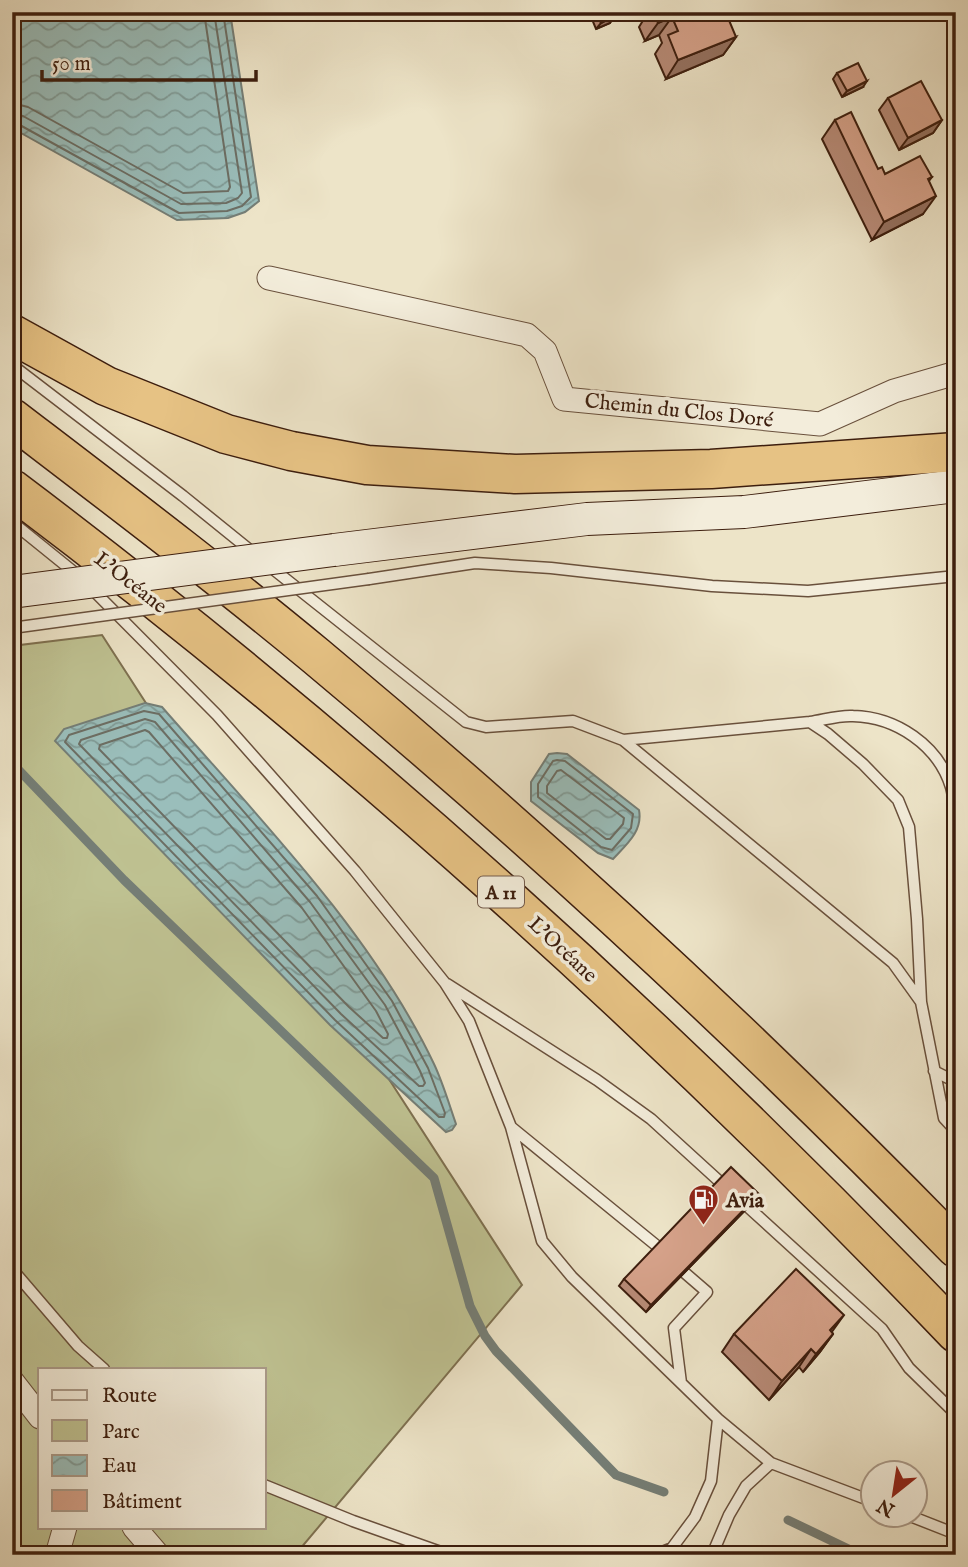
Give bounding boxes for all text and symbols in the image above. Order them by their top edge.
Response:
scale bar [42,38,256,82]
text: 50 m [52,51,91,78]
street label: Chemin du Clos Doré [583,388,775,435]
street label: L’Océane [88,546,172,620]
road number: A 11 [478,876,524,908]
street label: L’Océane [521,911,603,989]
fuel station icon: Avia [686,1183,720,1227]
place label: Avia [725,1188,765,1215]
legend [38,1368,266,1528]
text: Route [102,1383,157,1410]
text: Parc [102,1419,140,1446]
text: Eau [102,1453,137,1480]
north arrow [860,1458,930,1528]
text: Bâtiment [102,1489,182,1516]
text: N [873,1492,900,1522]

